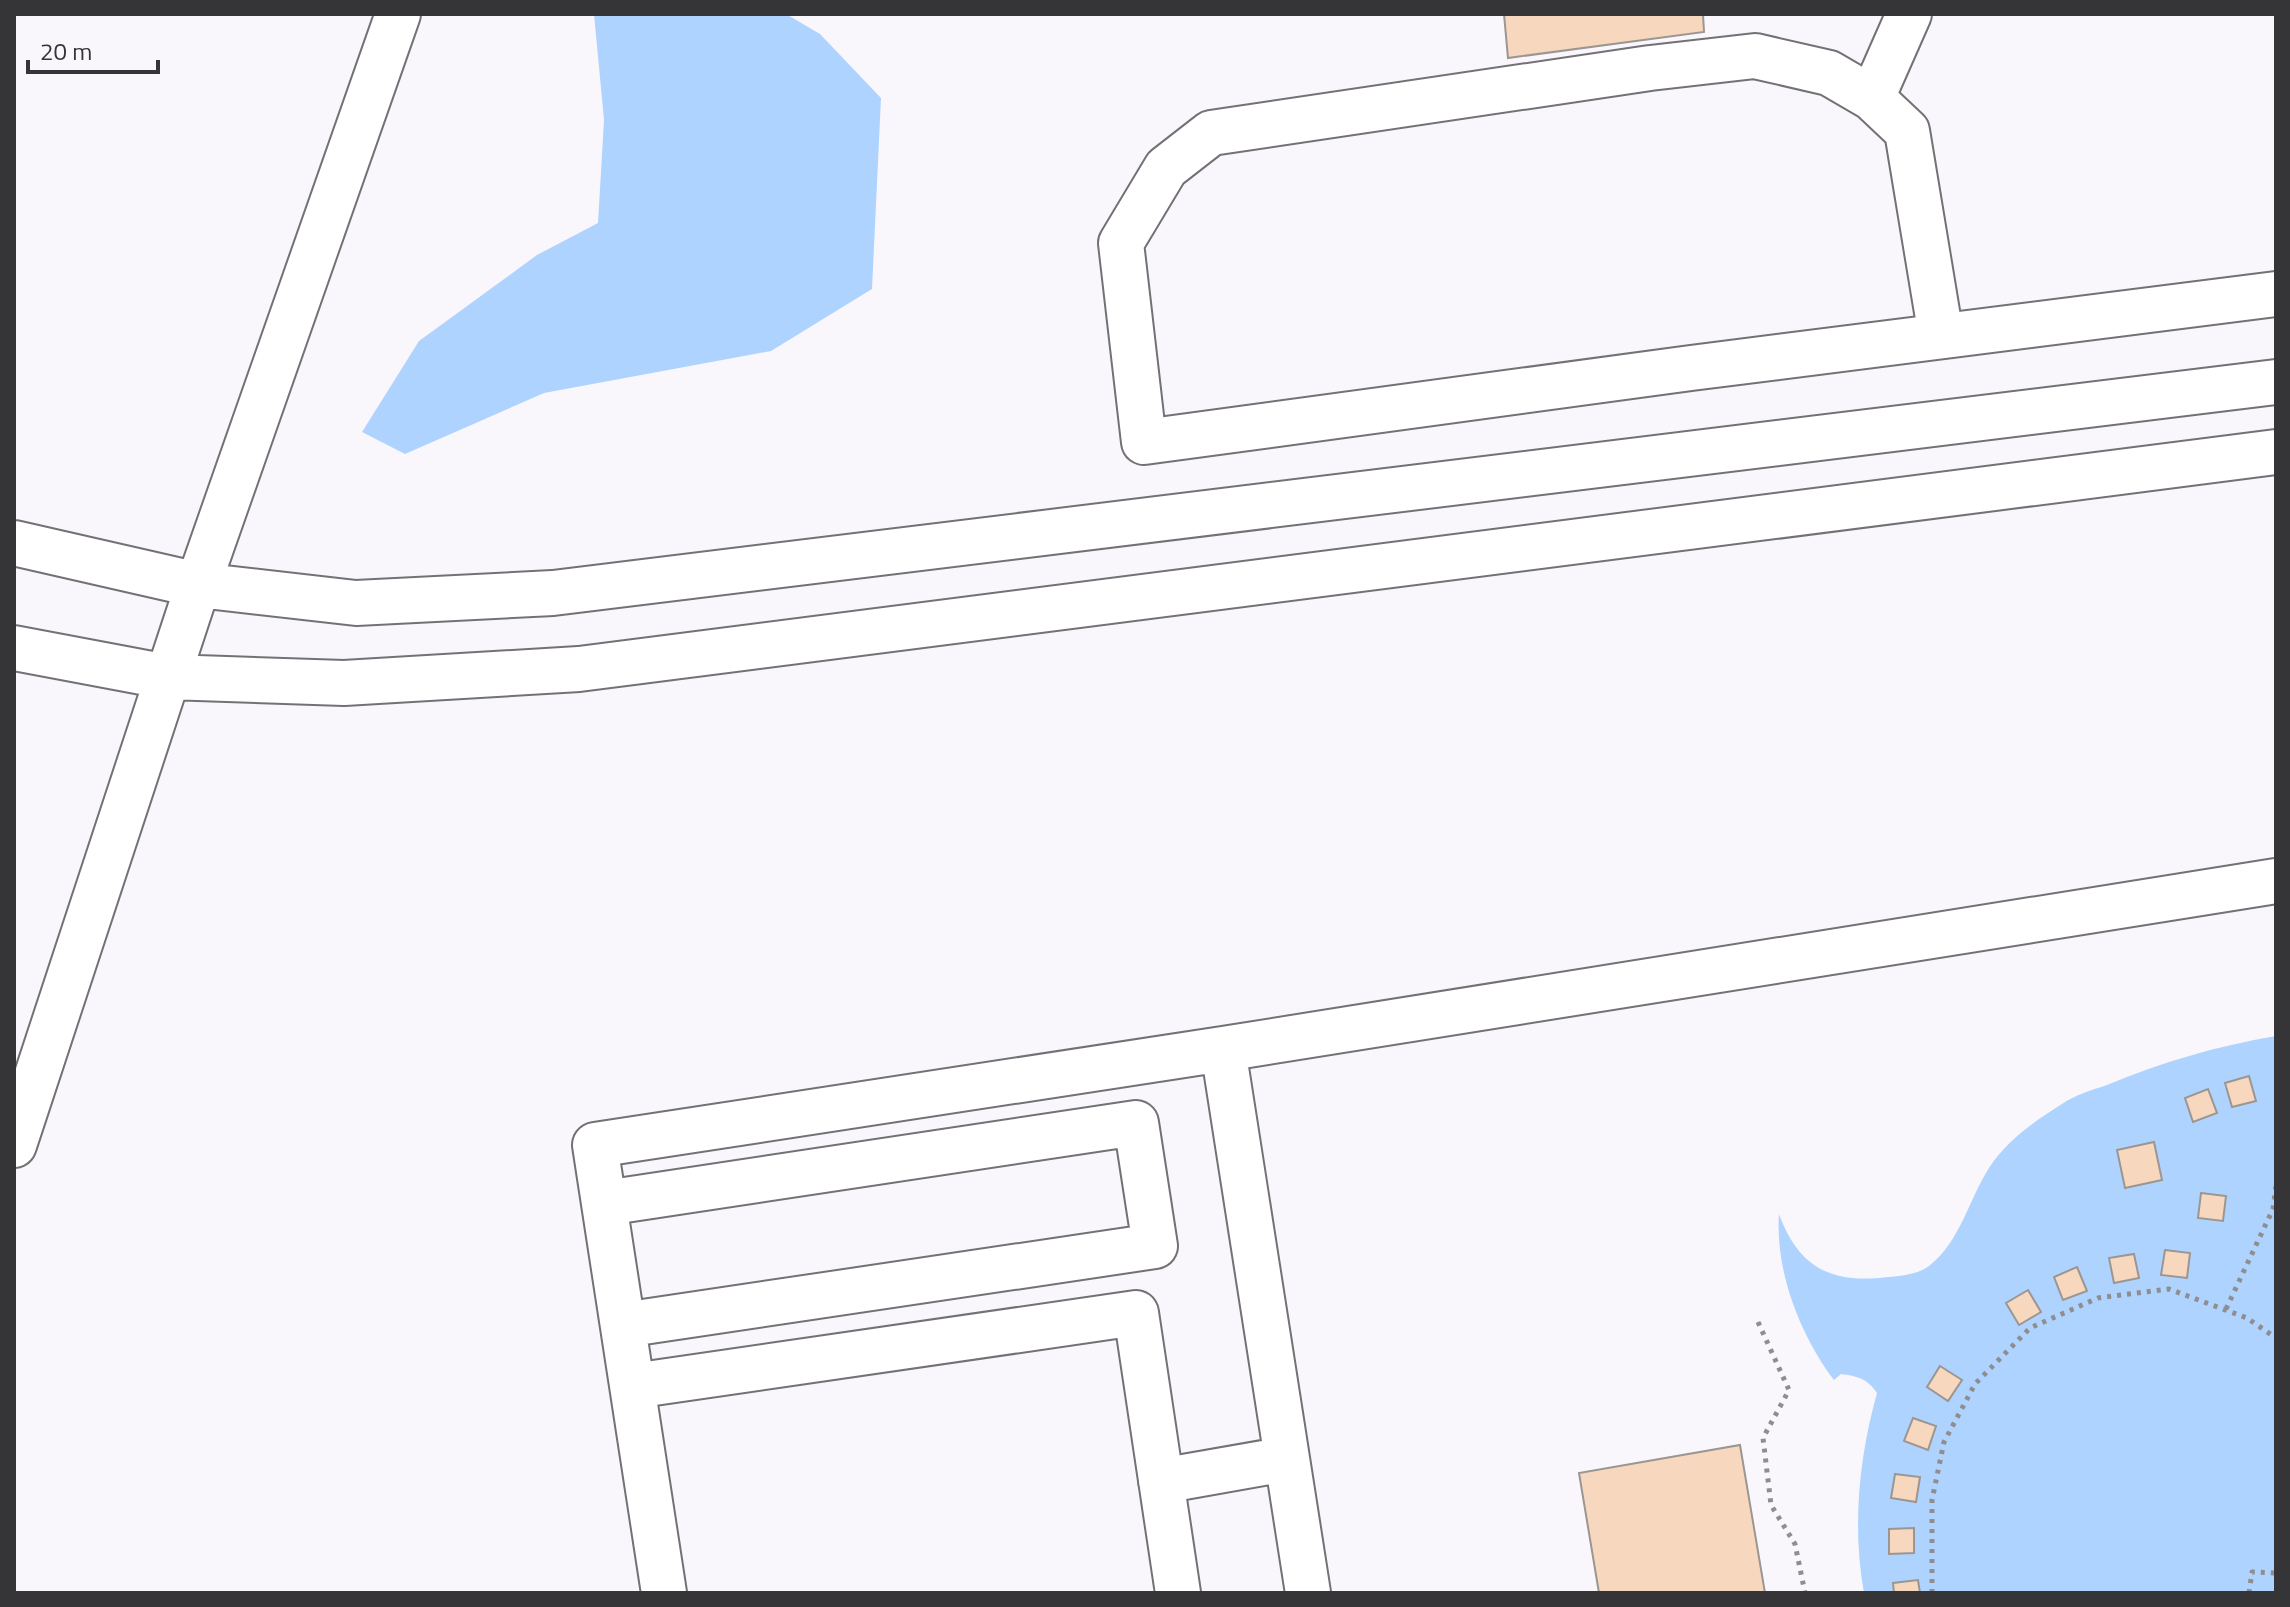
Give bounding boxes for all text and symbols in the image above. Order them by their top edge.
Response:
scale bar [28,24,158,74]
text: 20 m [40,33,92,69]

